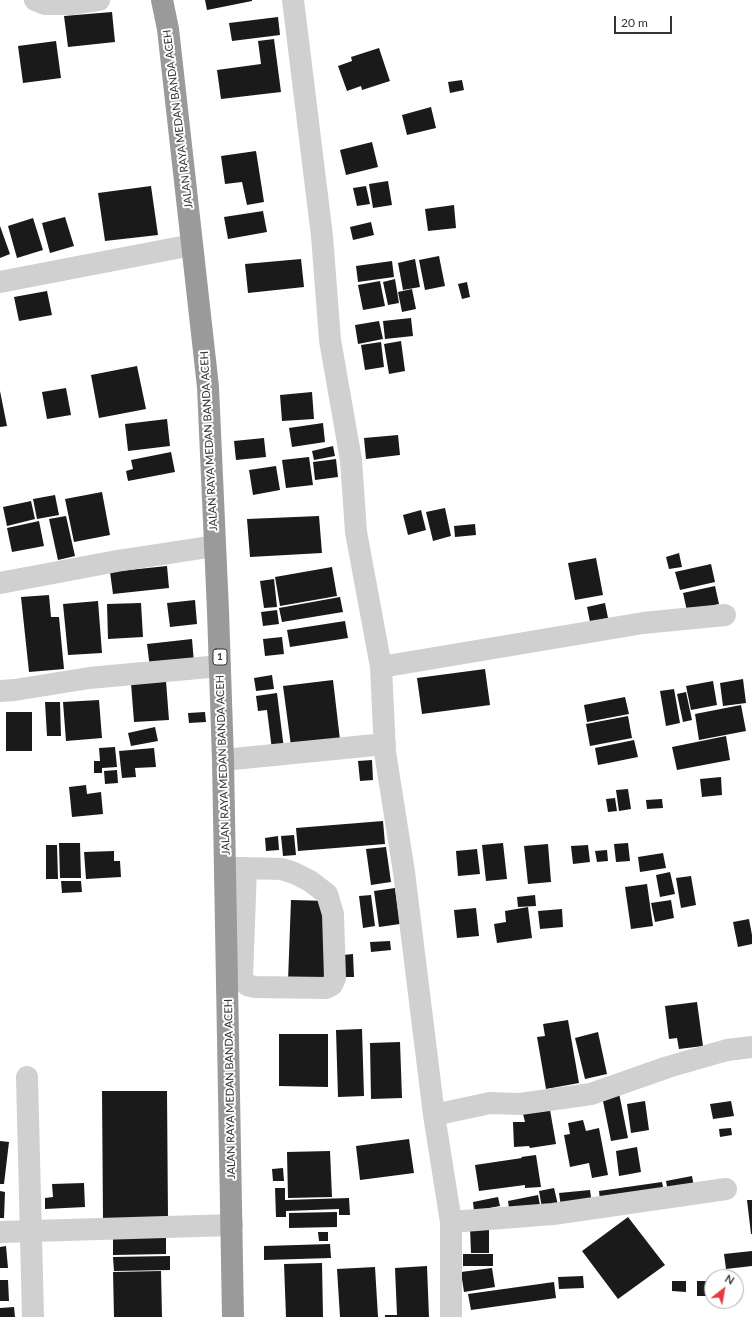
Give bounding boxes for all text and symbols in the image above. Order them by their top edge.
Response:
scale bar [616,8,674,34]
text: 20 m [621,15,648,30]
street label: JALAN RAYA MEDAN BANDA ACEH [160,29,196,209]
street label: JALAN RAYA MEDAN BANDA ACEH [198,351,220,531]
road number: 1 [213,649,227,665]
street label: JALAN RAYA MEDAN BANDA ACEH [213,675,233,855]
street label: JALAN RAYA MEDAN BANDA ACEH [222,999,238,1179]
north arrow [704,1269,744,1309]
text: N [723,1271,737,1287]

